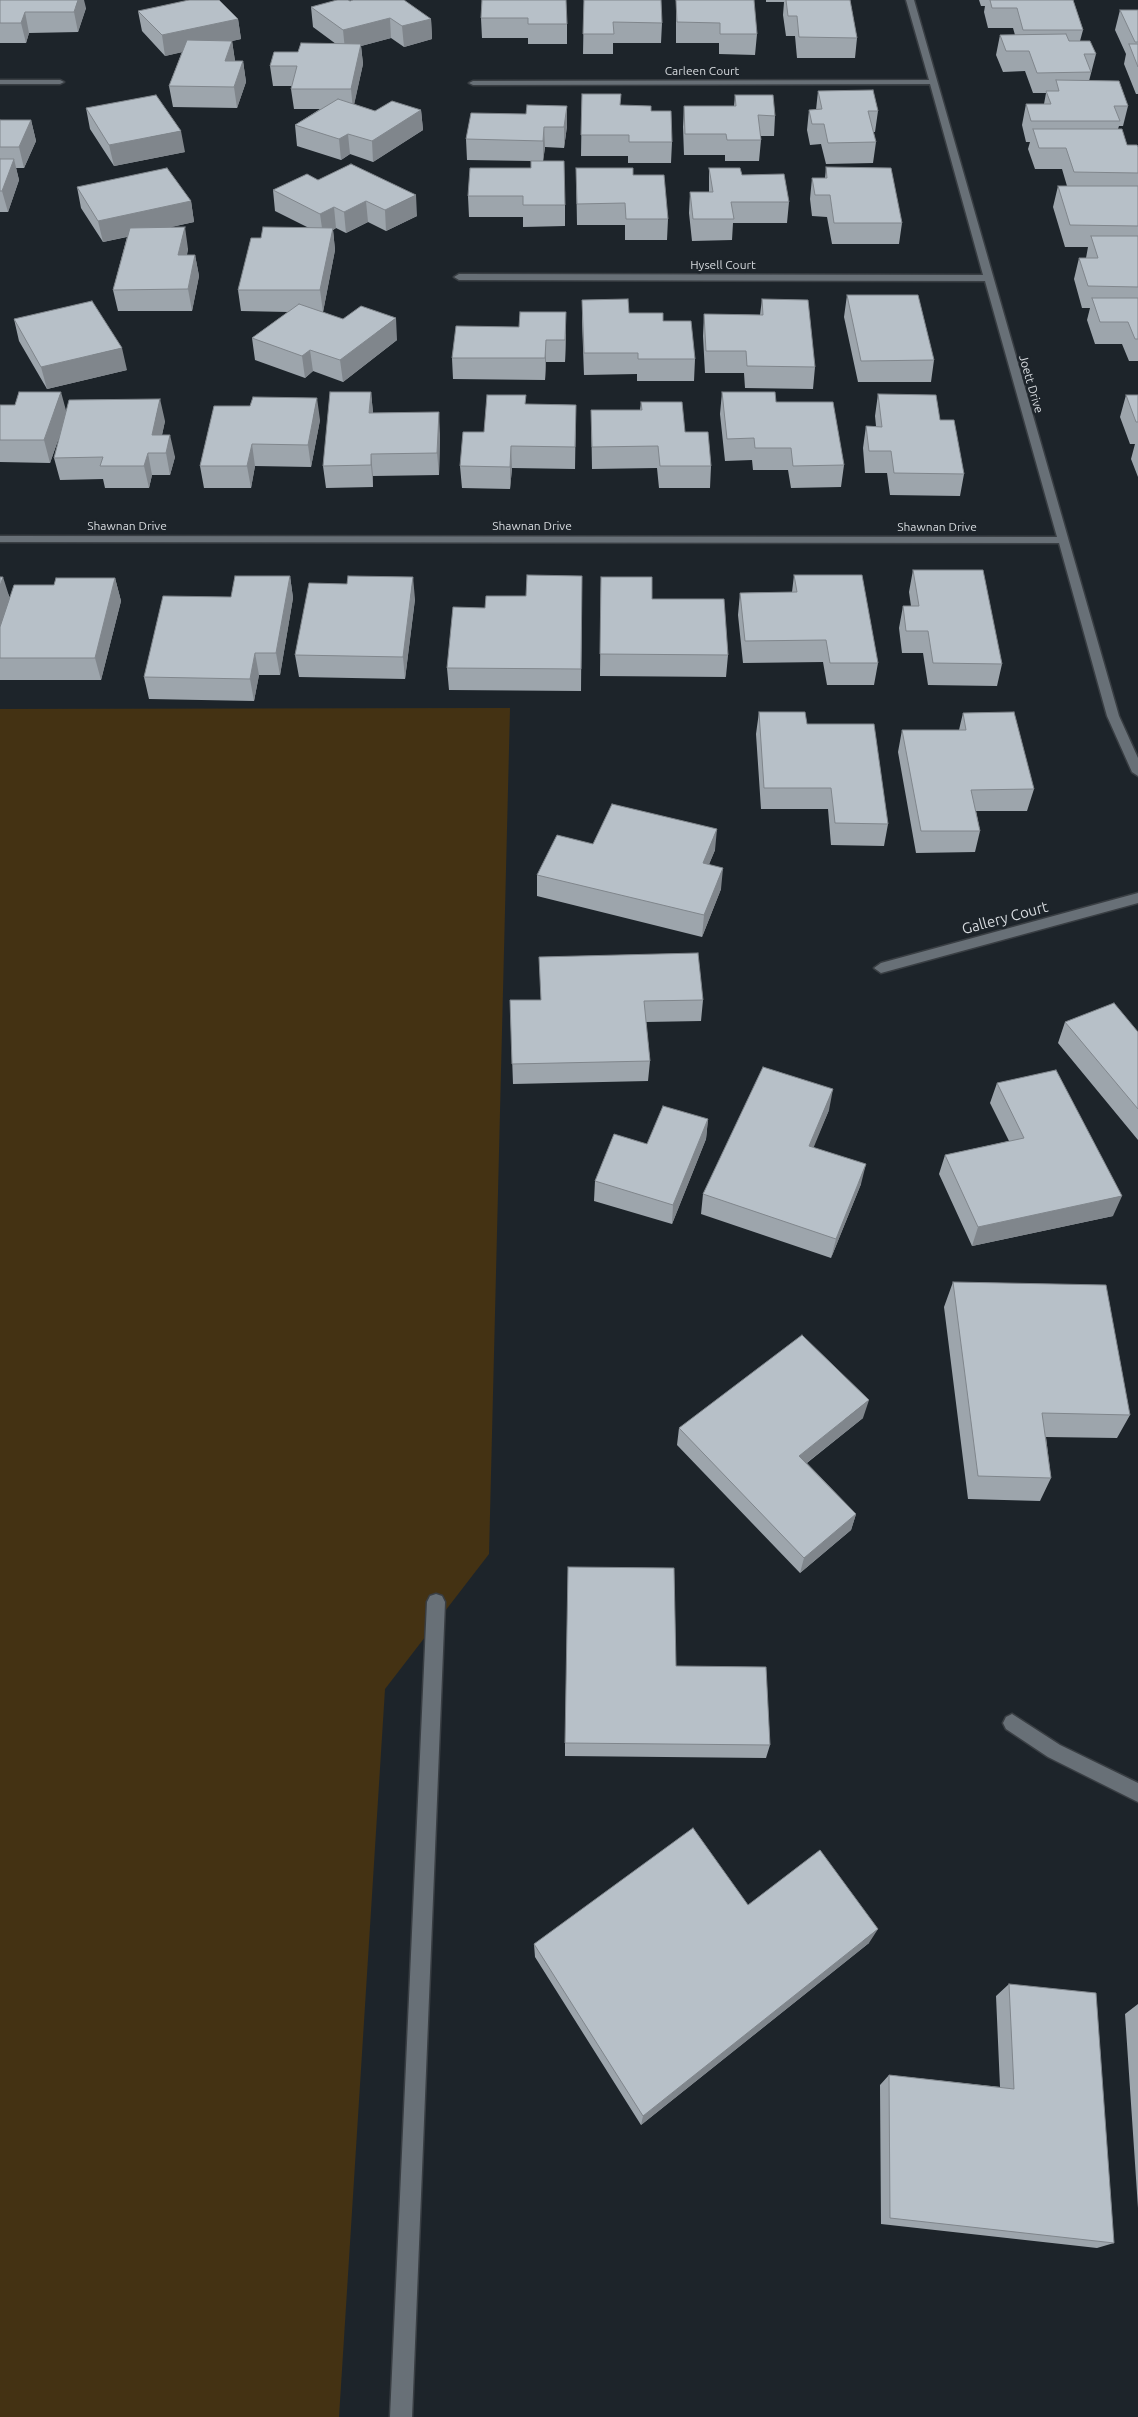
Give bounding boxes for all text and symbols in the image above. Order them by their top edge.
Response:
street label: Carleen Court [665,64,739,78]
street label: Hysell Court [690,258,756,272]
street label: Joett Drive [1016,353,1046,415]
street label: Shawnan Drive [87,519,167,533]
street label: Shawnan Drive [492,519,572,533]
street label: Shawnan Drive [897,520,977,534]
street label: Gallery Court [960,898,1050,938]

